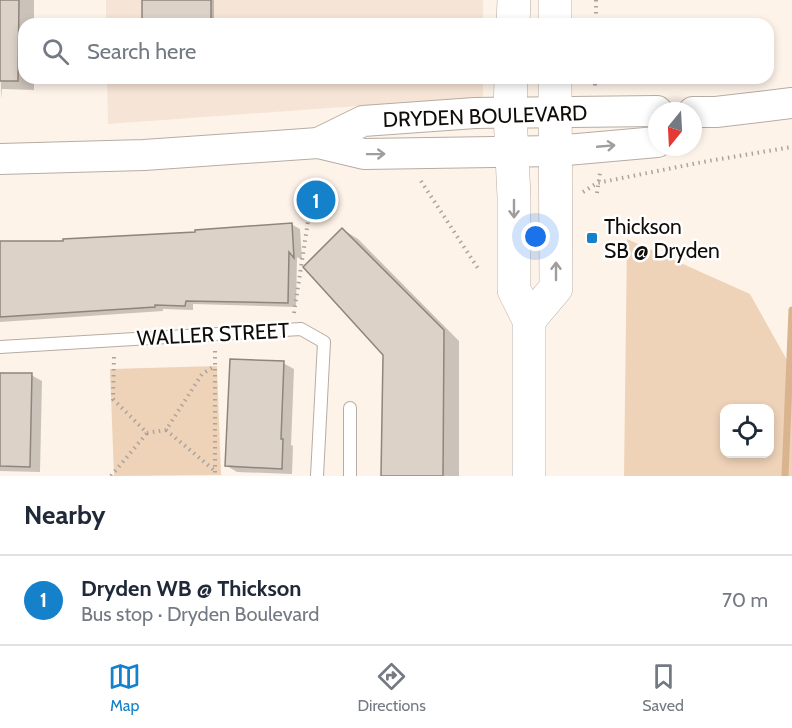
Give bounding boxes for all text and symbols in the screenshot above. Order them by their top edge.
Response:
search box [18,18,774,84]
icon: search [39,35,72,68]
text: Search here [87,38,196,65]
street label: DRYDEN BOULEVARD [382,100,588,132]
north arrow [648,102,702,156]
one-way arrow [596,141,616,152]
one-way arrow [365,148,385,160]
pin: 1 [296,178,336,222]
one-way arrow [508,199,520,219]
place label: Thickson SB @ Dryden [604,214,720,263]
your location [521,222,550,251]
marker: Thickson SB @ Dryden [585,231,599,245]
one-way arrow [550,262,562,282]
street label: WALLER STREET [136,318,290,350]
map controls [720,404,774,458]
button: locate [720,404,774,458]
text: Nearby [24,499,105,531]
text: Dryden WB @ Thickson [81,575,301,602]
text: 1 [40,588,47,612]
text: 70 m [722,588,768,612]
text: Bus stop · Dryden Boulevard [81,602,319,626]
tab: Map [108,660,141,715]
tab: Directions [358,660,426,715]
tab: Saved [642,660,684,715]

